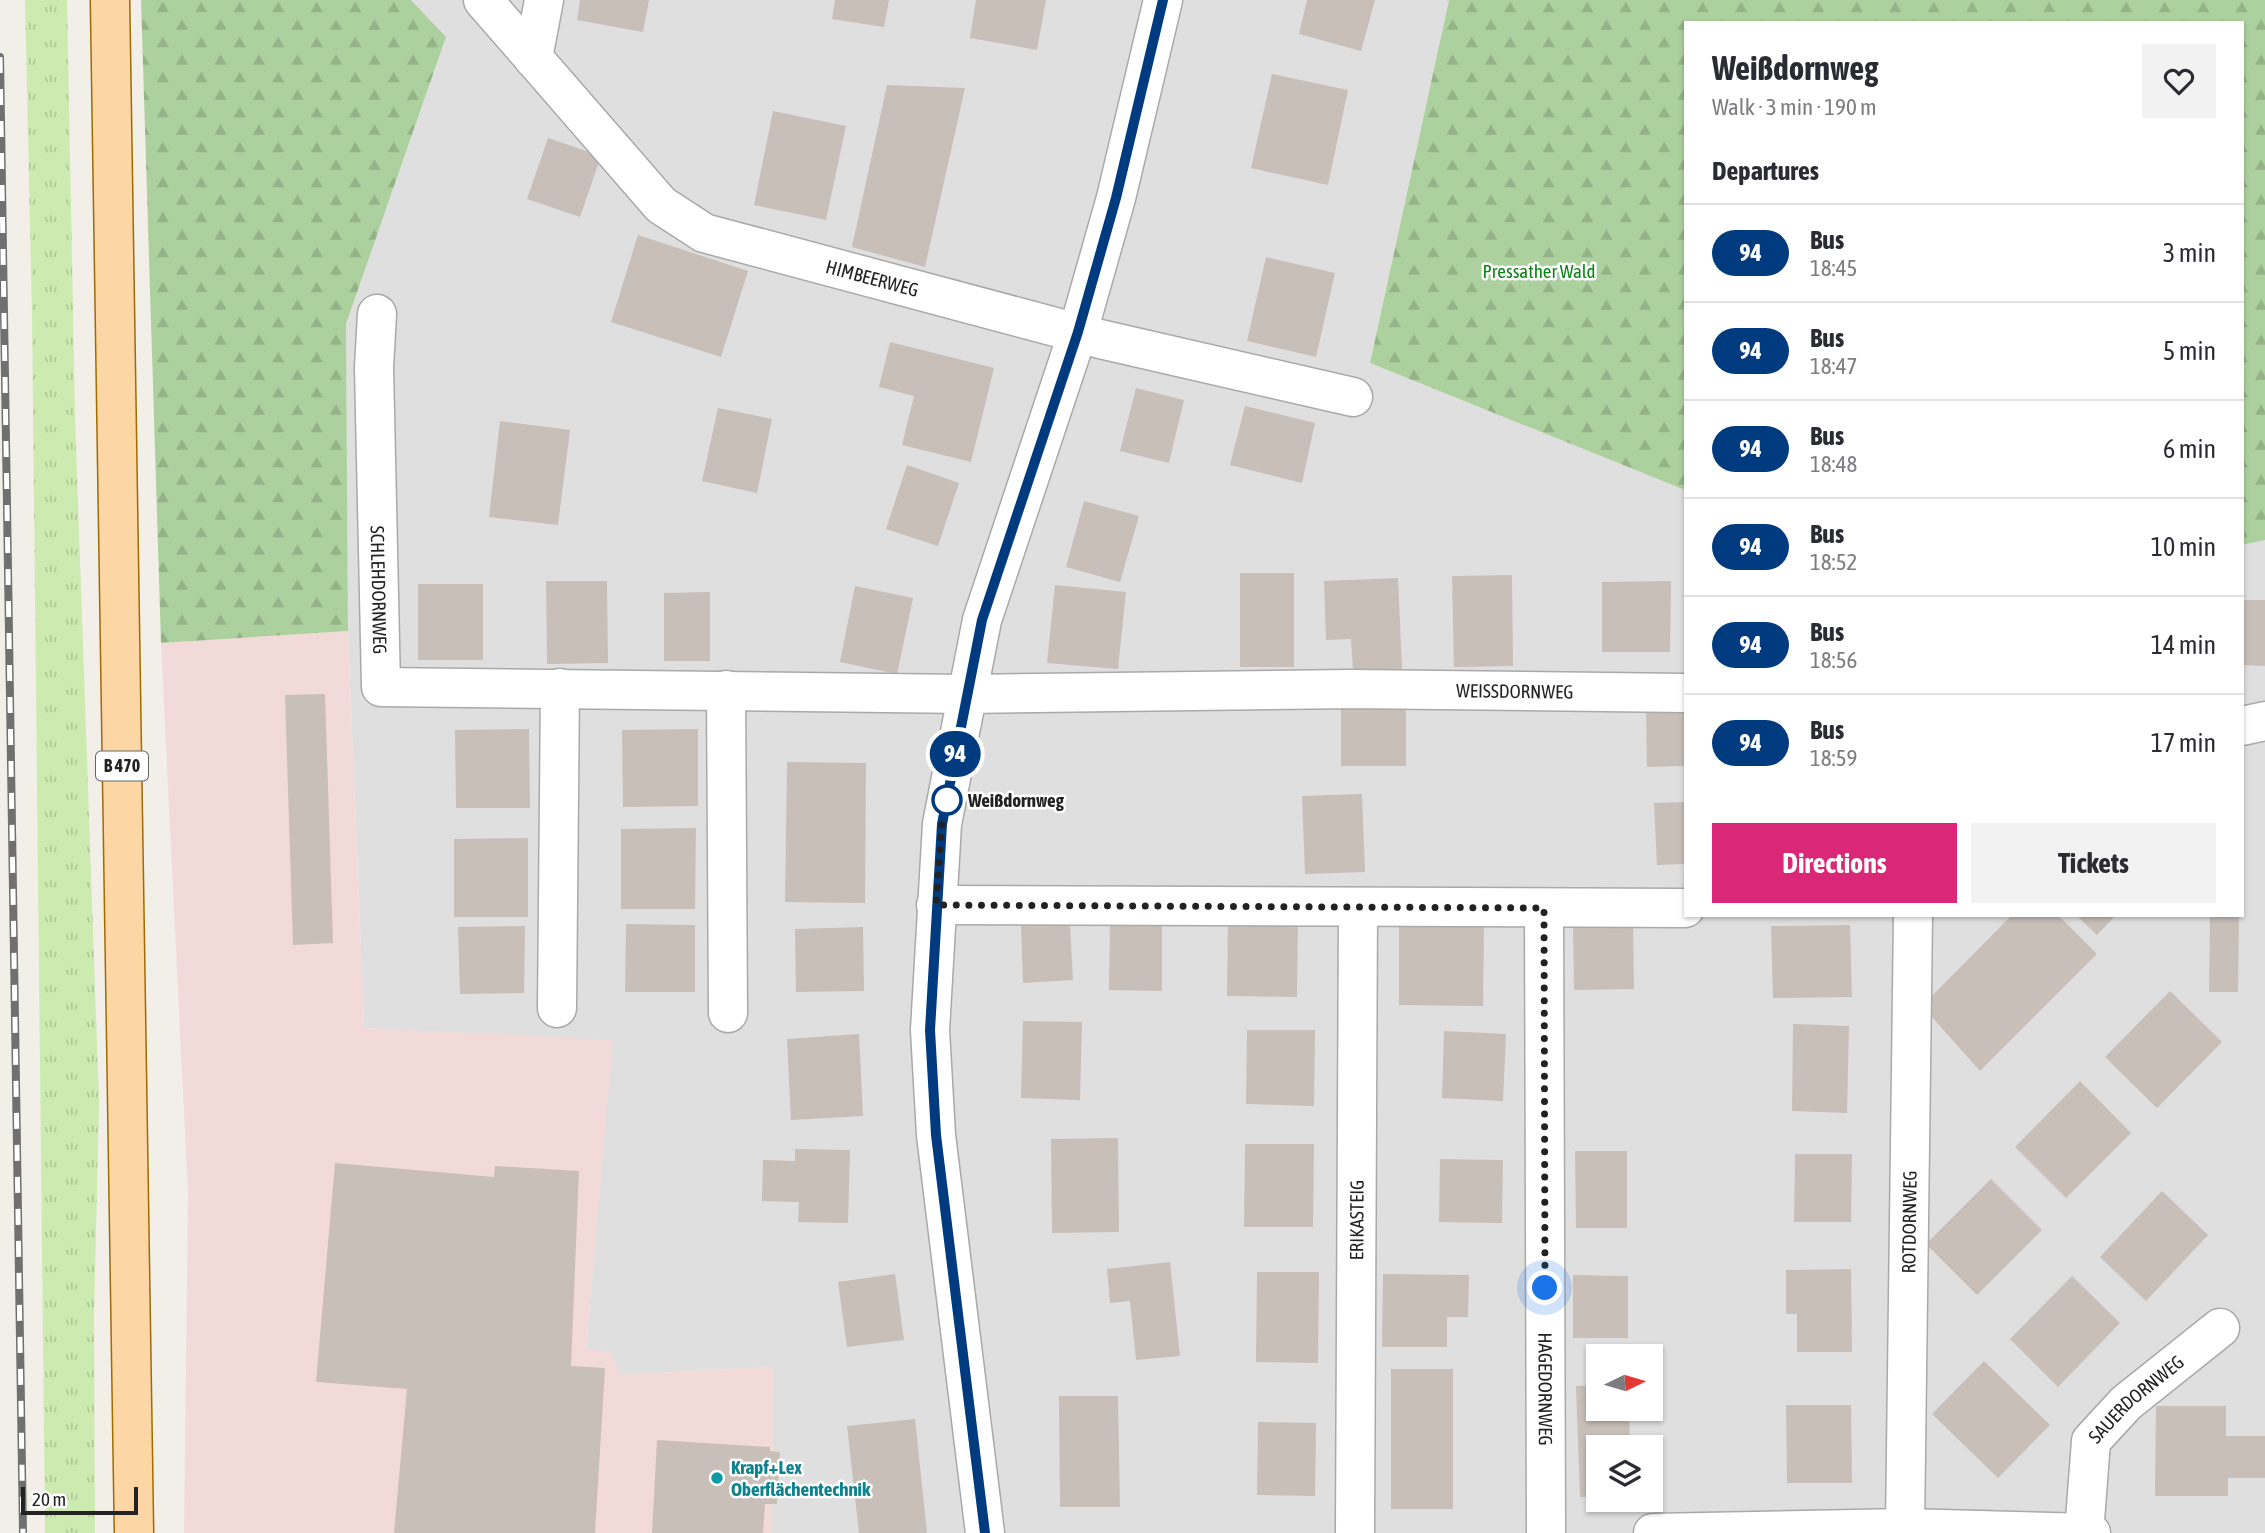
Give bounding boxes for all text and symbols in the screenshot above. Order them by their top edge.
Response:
button: heart [2142,44,2216,118]
text: Weißdornweg [1712,49,1878,87]
text: Walk · 3 min · 190 m [1712,94,1876,120]
text: Departures [1712,156,1819,186]
text: Bus [1810,225,1844,255]
text: 3 min [2163,238,2216,268]
text: 94 [1739,239,1762,266]
street label: HIMBEERWEG [823,255,921,301]
text: 18:45 [1810,255,1857,281]
park label: Pressather Wald [1482,260,1596,282]
text: Bus [1810,323,1844,353]
text: 5 min [2163,336,2216,366]
text: 94 [1739,337,1762,364]
text: 18:47 [1810,353,1857,379]
text: Bus [1810,421,1844,451]
text: 6 min [2163,434,2216,464]
text: 94 [1739,435,1762,462]
text: 18:48 [1810,451,1857,477]
text: Bus [1810,519,1844,549]
street label: SCHLEHDORNWEG [366,525,391,654]
text: 10 min [2151,532,2216,562]
text: 94 [1739,533,1762,560]
text: 18:52 [1810,549,1857,575]
text: Bus [1810,617,1844,647]
text: 14 min [2151,630,2216,660]
text: 94 [1739,631,1762,658]
text: 18:56 [1810,647,1857,673]
street label: WEISSDORNWEG [1456,679,1573,703]
text: Bus [1810,715,1844,745]
text: 17 min [2151,728,2216,758]
text: 94 [1739,729,1762,756]
line badge: 94 [923,731,986,777]
text: 94 [944,740,966,767]
text: 18:59 [1810,745,1857,771]
road number: B 470 [96,752,148,780]
marker: Weißdornweg [932,785,962,815]
place label: Weißdornweg [967,789,1065,811]
button: Directions [1712,823,1957,903]
button: Tickets [1971,823,2216,903]
street label: ROTDORNWEG [1897,1170,1921,1274]
street label: ERIKASTEIG [1345,1180,1368,1260]
your location [1527,1270,1562,1305]
street label: HAGEDORNWEG [1534,1332,1557,1446]
north arrow [1586,1344,1662,1421]
map controls [1586,1344,1663,1512]
street label: SAUERDORNWEG [2084,1351,2188,1447]
button: layers [1586,1435,1663,1512]
place label: Krapf+Lex Oberflächentechnik [731,1456,871,1500]
marker: Krapf+Lex Oberflächentechnik [709,1470,725,1486]
scale bar [21,1484,138,1516]
text: 20 m [32,1488,66,1510]

